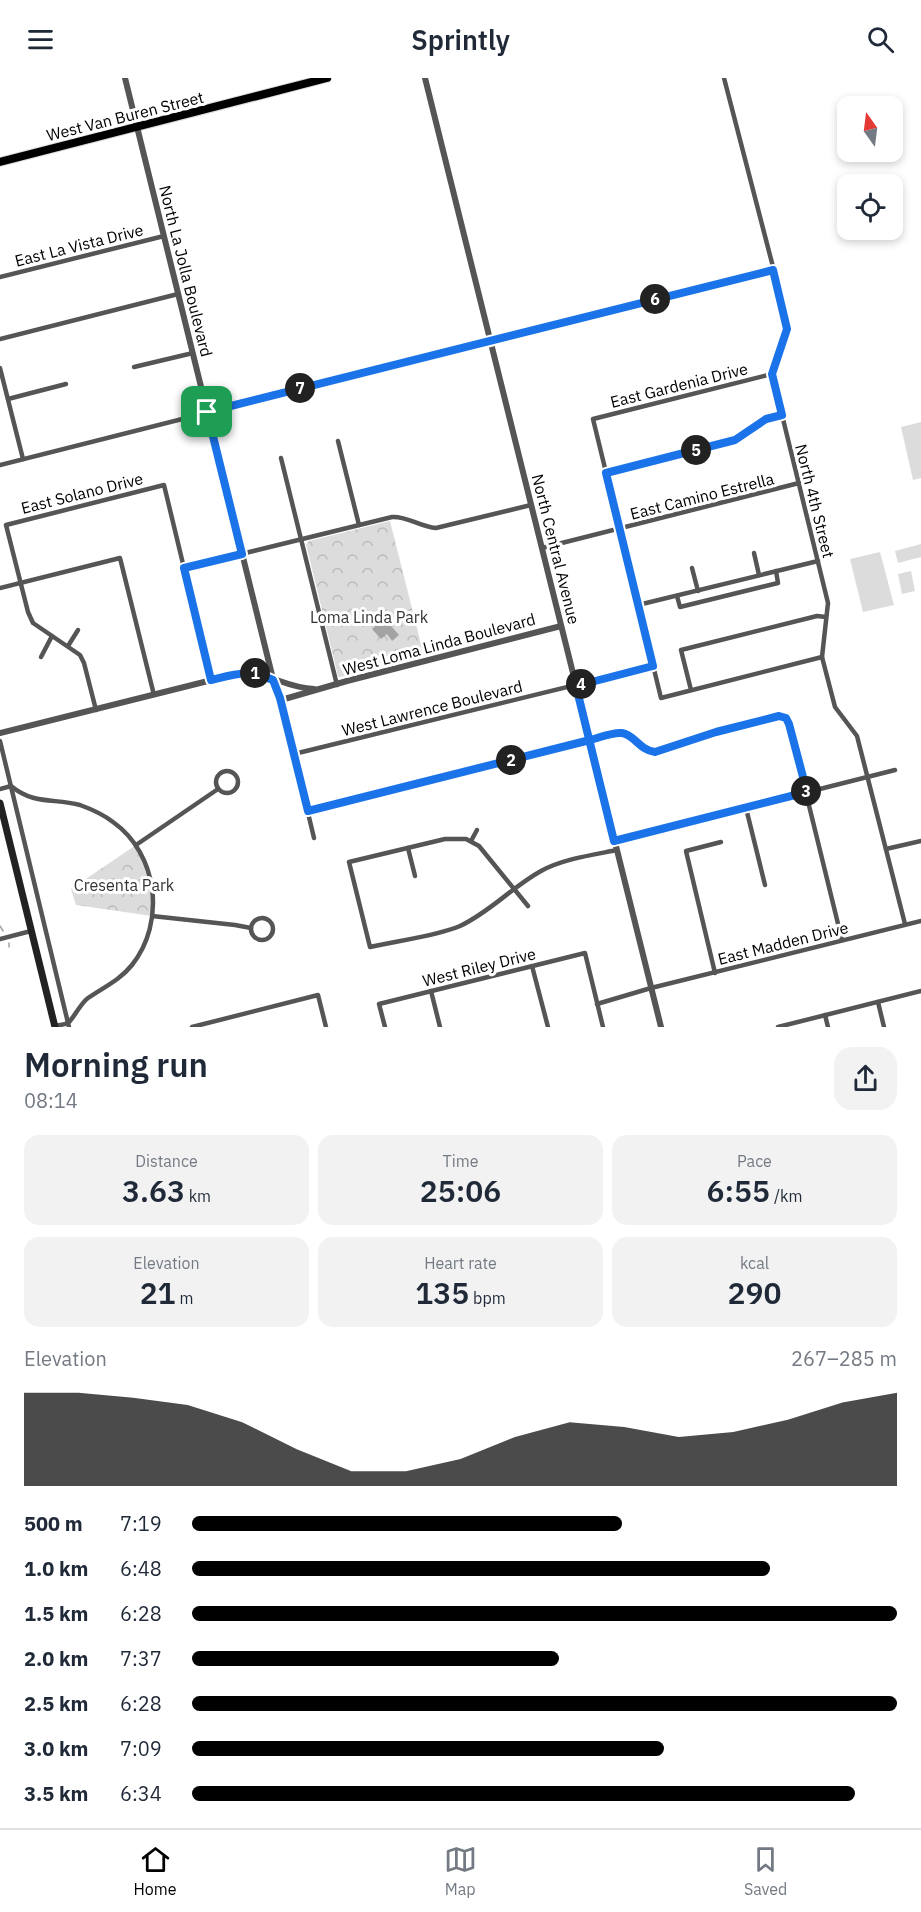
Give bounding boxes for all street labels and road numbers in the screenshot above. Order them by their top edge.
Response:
street label: West Van Buren Street [44,87,206,145]
street label: North La Jolla Boulevard [155,183,217,359]
street label: East La Vista Drive [13,219,146,271]
street label: East Gardenia Drive [608,358,750,412]
street label: North 4th Street [791,442,839,560]
street label: East Solano Drive [19,468,145,518]
street label: East Camino Estrella [628,468,776,524]
street label: North Central Avenue [528,472,584,626]
street label: West Loma Linda Boulevard [341,609,537,679]
street label: West Lawrence Boulevard [340,676,524,740]
street label: East Madden Drive [716,917,851,969]
street label: West Riley Drive [420,943,538,991]

